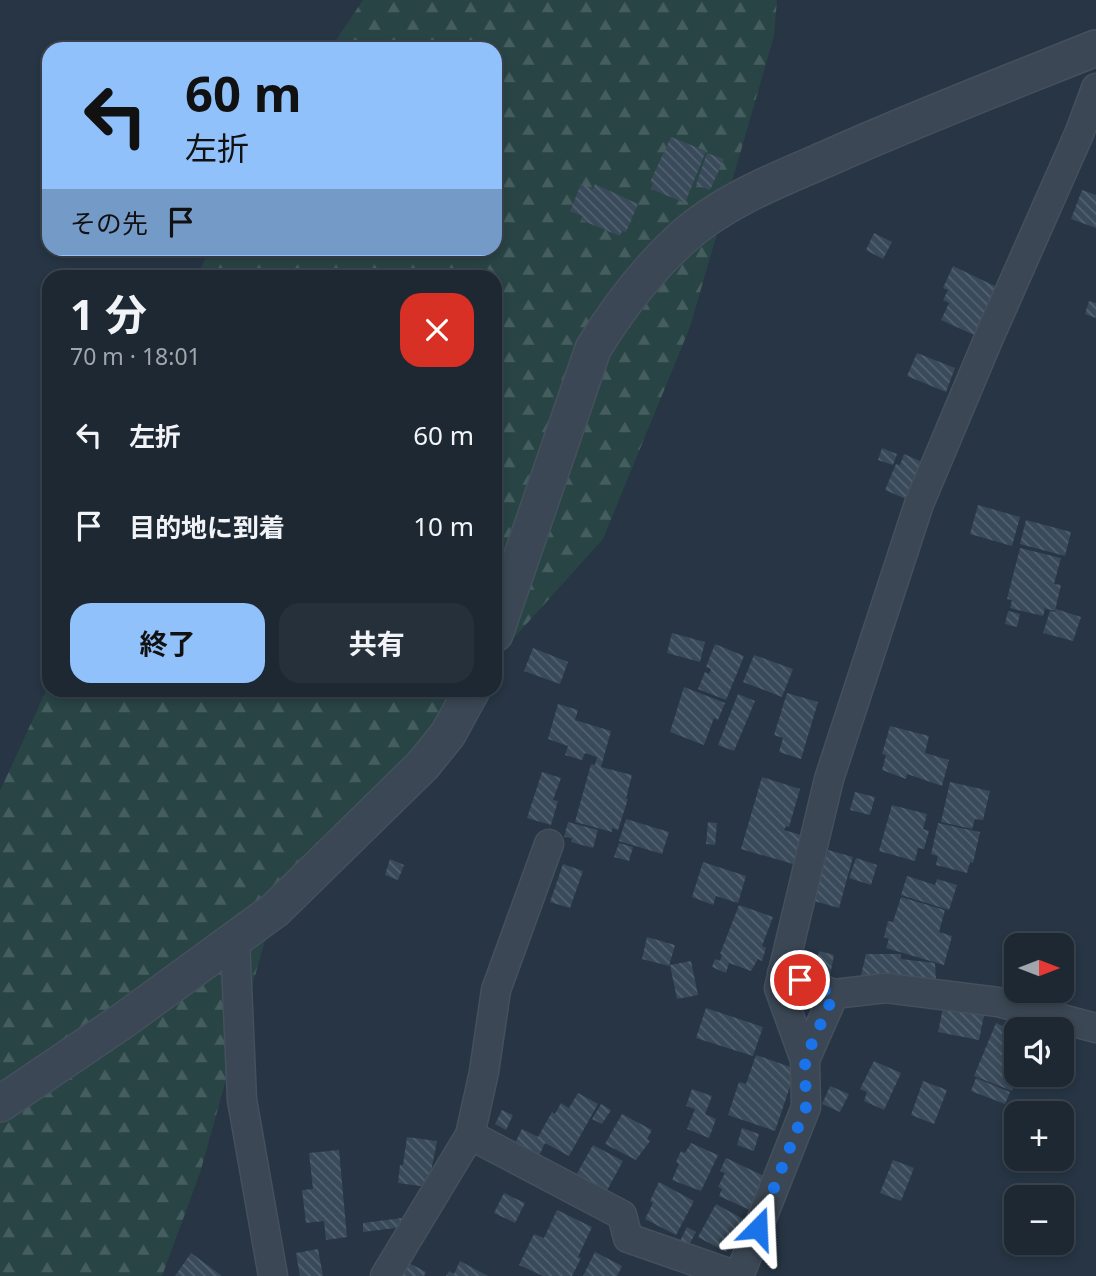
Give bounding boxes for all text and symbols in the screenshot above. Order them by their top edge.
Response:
text: 60 m [185,60,302,126]
icon: left [70,70,161,161]
text: 左折 [185,126,249,169]
icon: arrive [162,203,200,241]
text: その先 [70,205,148,241]
text: 1 分 [70,285,147,342]
button: close [400,293,474,367]
text: 70 m · 18:01 [70,340,201,372]
icon: left [70,416,108,454]
text: 60 m [413,417,474,453]
text: 左折 [129,418,181,454]
icon: arrive [70,507,108,545]
text: 10 m [413,508,474,544]
text: 目的地に到着 [129,509,285,545]
button: 終了 [70,603,265,683]
button: 共有 [279,603,474,683]
north arrow [1004,933,1074,1003]
map controls [1004,933,1074,1255]
pin [770,950,830,1010]
icon: arrive [781,961,819,999]
button: sound [1004,1017,1074,1087]
button: + [1004,1101,1074,1171]
button: − [1004,1185,1074,1255]
position arrow [721,1191,795,1265]

